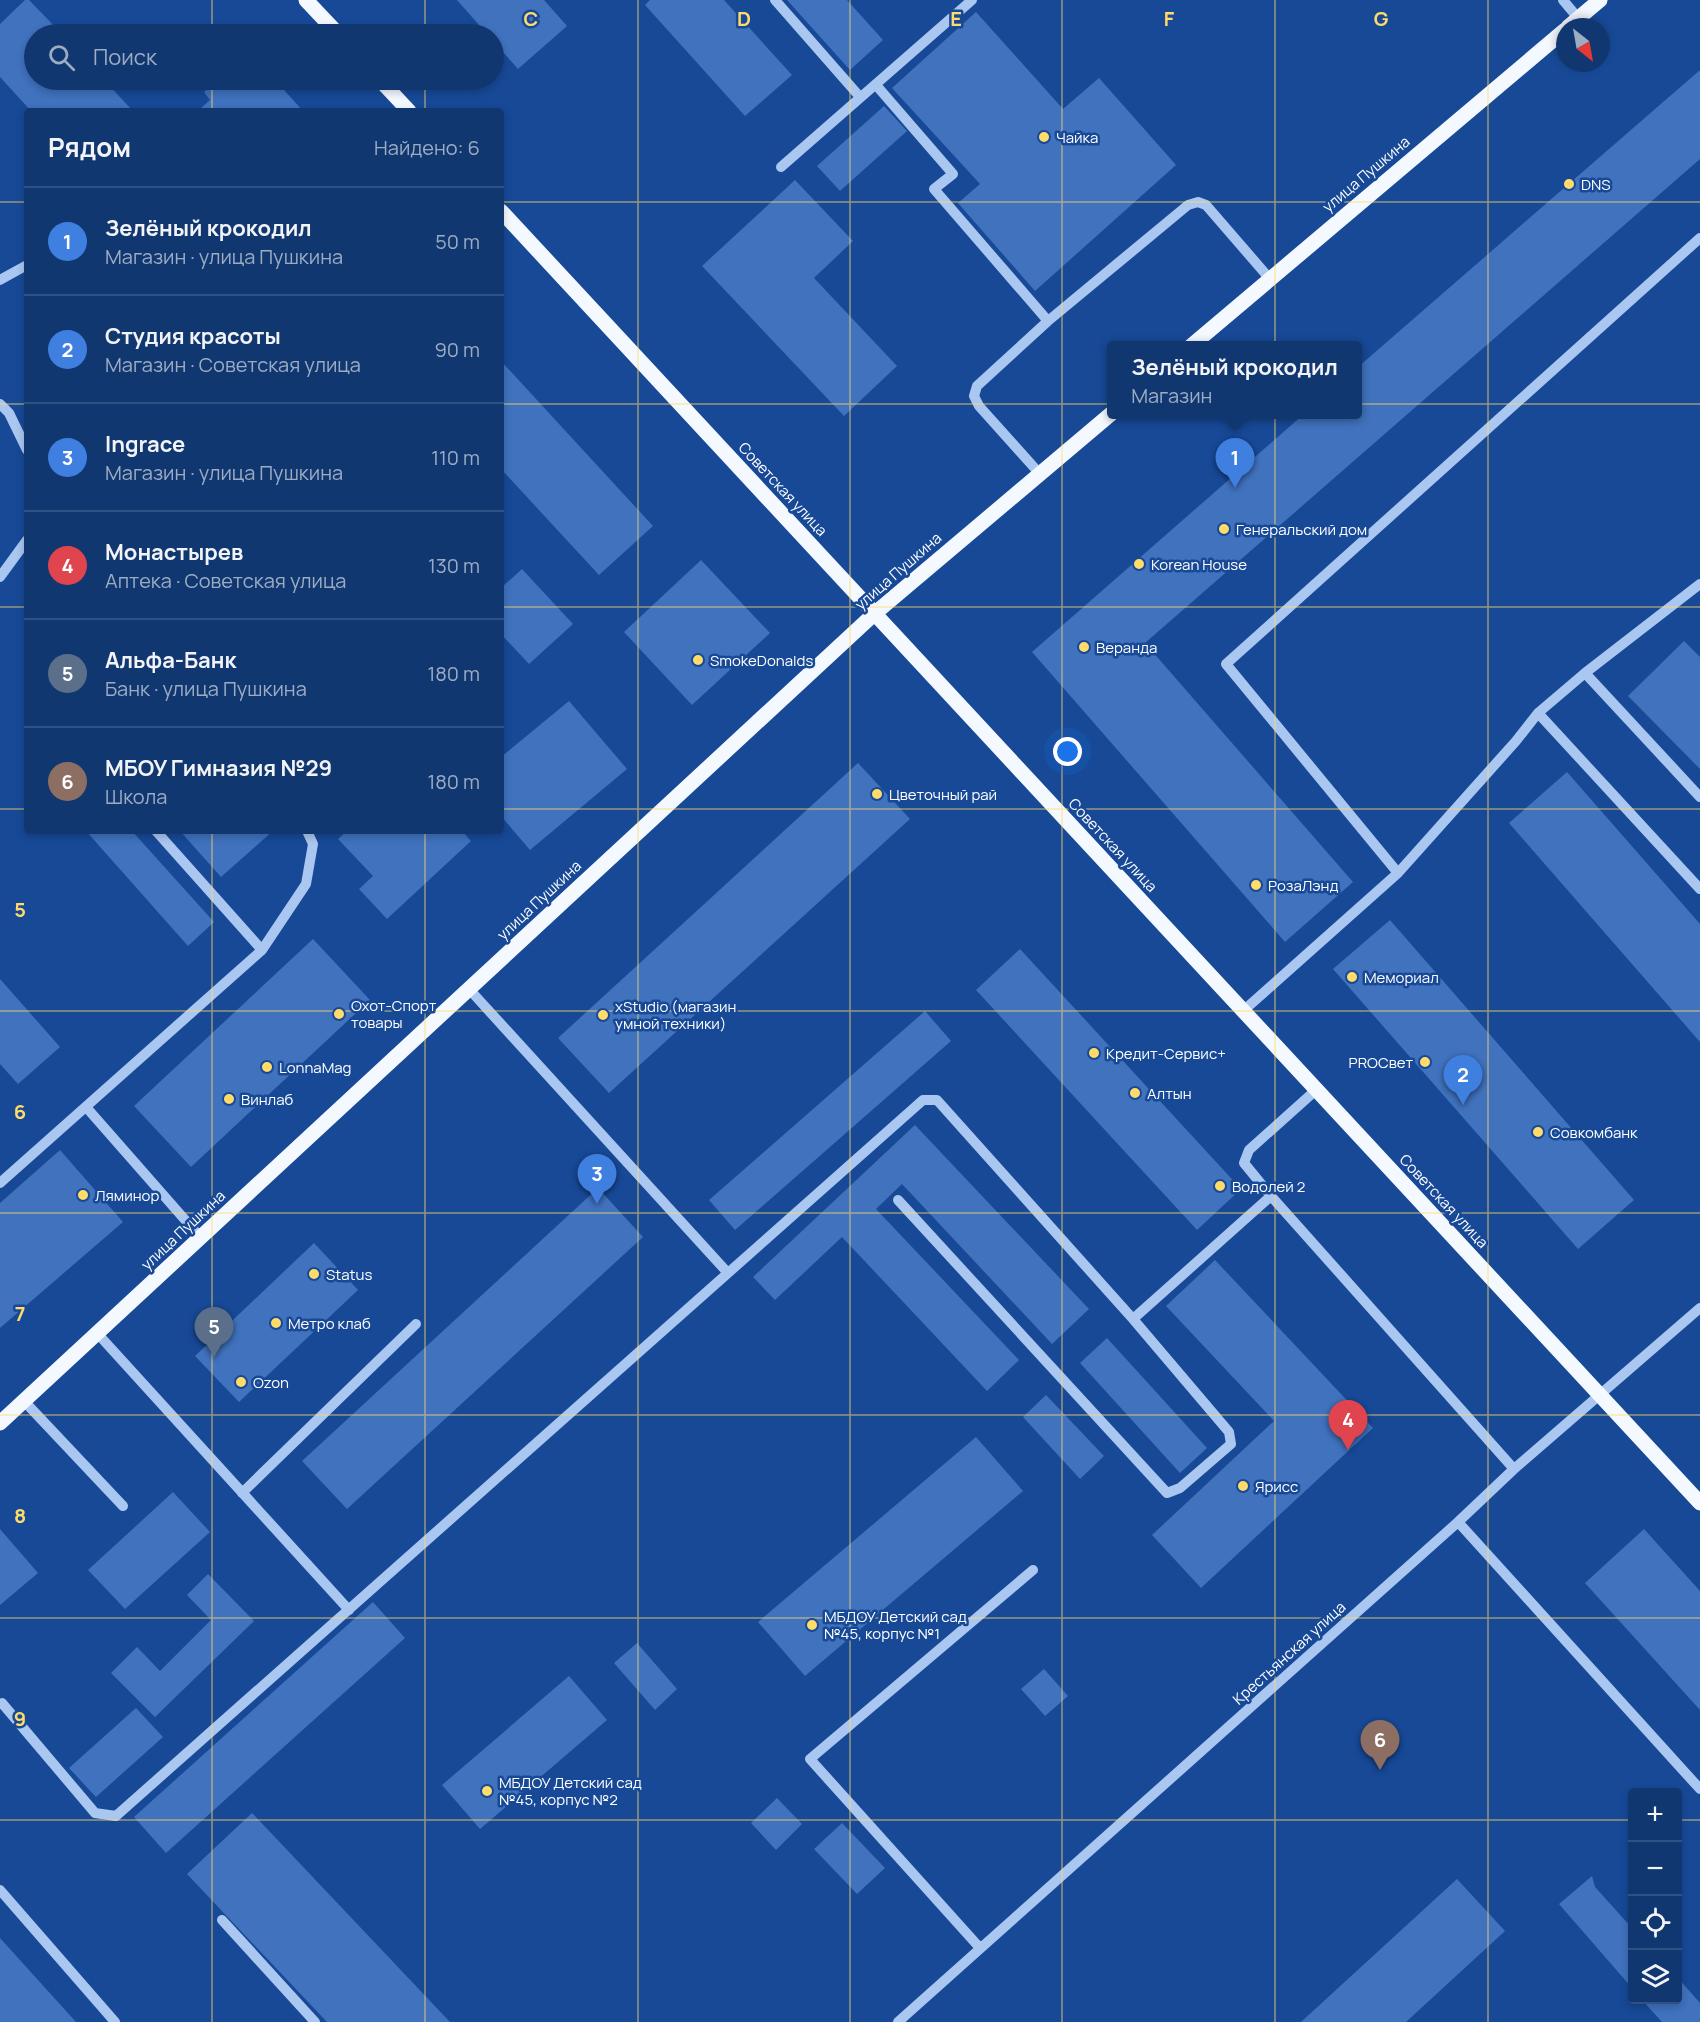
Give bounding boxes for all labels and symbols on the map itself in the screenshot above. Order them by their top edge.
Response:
text: C [524,5,538,32]
text: D [737,5,751,32]
text: E [950,5,962,32]
text: F [1164,5,1175,32]
text: G [1374,5,1389,32]
north arrow [1556,18,1610,72]
place label: Чайка [1056,127,1098,148]
marker: Чайка [1037,130,1051,144]
street label: улица Пушкина [1318,131,1414,217]
place label: DNS [1581,174,1611,195]
marker: DNS [1562,177,1576,191]
street label: Советская улица [734,437,832,541]
pin: 1 [1216,438,1254,488]
place label: Генеральский дом [1236,519,1367,540]
marker: Генеральский дом [1217,522,1231,536]
street label: улица Пушкина [850,528,946,614]
place label: Korean House [1151,554,1247,575]
marker: Korean House [1132,557,1146,571]
place label: Веранда [1096,637,1157,658]
marker: Веранда [1077,640,1091,654]
place label: SmokeDonalds [710,650,813,671]
marker: SmokeDonalds [691,653,705,667]
your location [1053,737,1082,766]
place label: Цветочный рай [889,784,997,805]
marker: Цветочный рай [870,787,884,801]
street label: Советская улица [1064,793,1162,897]
street label: улица Пушкина [492,855,586,945]
place label: РозаЛэнд [1268,875,1338,896]
marker: РозаЛэнд [1249,878,1263,892]
text: 5 [14,896,26,923]
place label: Мемориал [1364,967,1439,988]
marker: Мемориал [1345,970,1359,984]
place label: Охот-Спорт товары [351,995,437,1033]
place label: xStudio (магазин умной техники) [615,996,736,1034]
marker: Охот-Спорт товары [332,1007,346,1021]
marker: xStudio (магазин умной техники) [596,1008,610,1022]
place label: Кредит-Сервис+ [1106,1043,1226,1064]
marker: Кредит-Сервис+ [1087,1046,1101,1060]
place label: PROСвет [1349,1052,1413,1073]
marker: PROСвет [1418,1055,1432,1069]
pin: 2 [1444,1056,1482,1105]
place label: LonnaMag [279,1057,352,1078]
marker: LonnaMag [260,1060,274,1074]
place label: Алтын [1147,1083,1192,1104]
marker: Алтын [1128,1086,1142,1100]
place label: Винлаб [241,1089,294,1110]
marker: Винлаб [222,1092,236,1106]
text: 6 [14,1098,26,1125]
place label: Совкомбанк [1550,1122,1638,1143]
marker: Совкомбанк [1531,1125,1545,1139]
street label: Советская улица [1395,1149,1493,1253]
pin: 3 [578,1154,616,1204]
place label: Водолей 2 [1232,1176,1305,1197]
marker: Водолей 2 [1213,1179,1227,1193]
place label: Ляминор [95,1185,159,1206]
street label: улица Пушкина [136,1185,230,1275]
marker: Ляминор [76,1188,90,1202]
place label: Status [326,1264,373,1285]
marker: Status [307,1267,321,1281]
text: 7 [15,1300,25,1327]
pin: 5 [194,1308,234,1357]
place label: Метро клаб [288,1313,371,1334]
marker: Метро клаб [269,1316,283,1330]
place label: Ozon [253,1372,289,1393]
marker: Ozon [234,1375,248,1389]
pin: 4 [1328,1400,1368,1450]
place label: Ярисс [1255,1476,1298,1497]
marker: Ярисс [1236,1479,1250,1493]
text: 8 [14,1502,26,1529]
street label: Крестьянская улица [1228,1597,1350,1709]
place label: МБДОУ Детский сад №45, корпус №1 [824,1606,967,1644]
marker: МБДОУ Детский сад №45, корпус №1 [805,1618,819,1632]
text: 9 [14,1705,26,1732]
pin: 6 [1360,1720,1400,1770]
place label: МБДОУ Детский сад №45, корпус №2 [499,1772,642,1810]
marker: МБДОУ Детский сад №45, корпус №2 [480,1784,494,1798]

